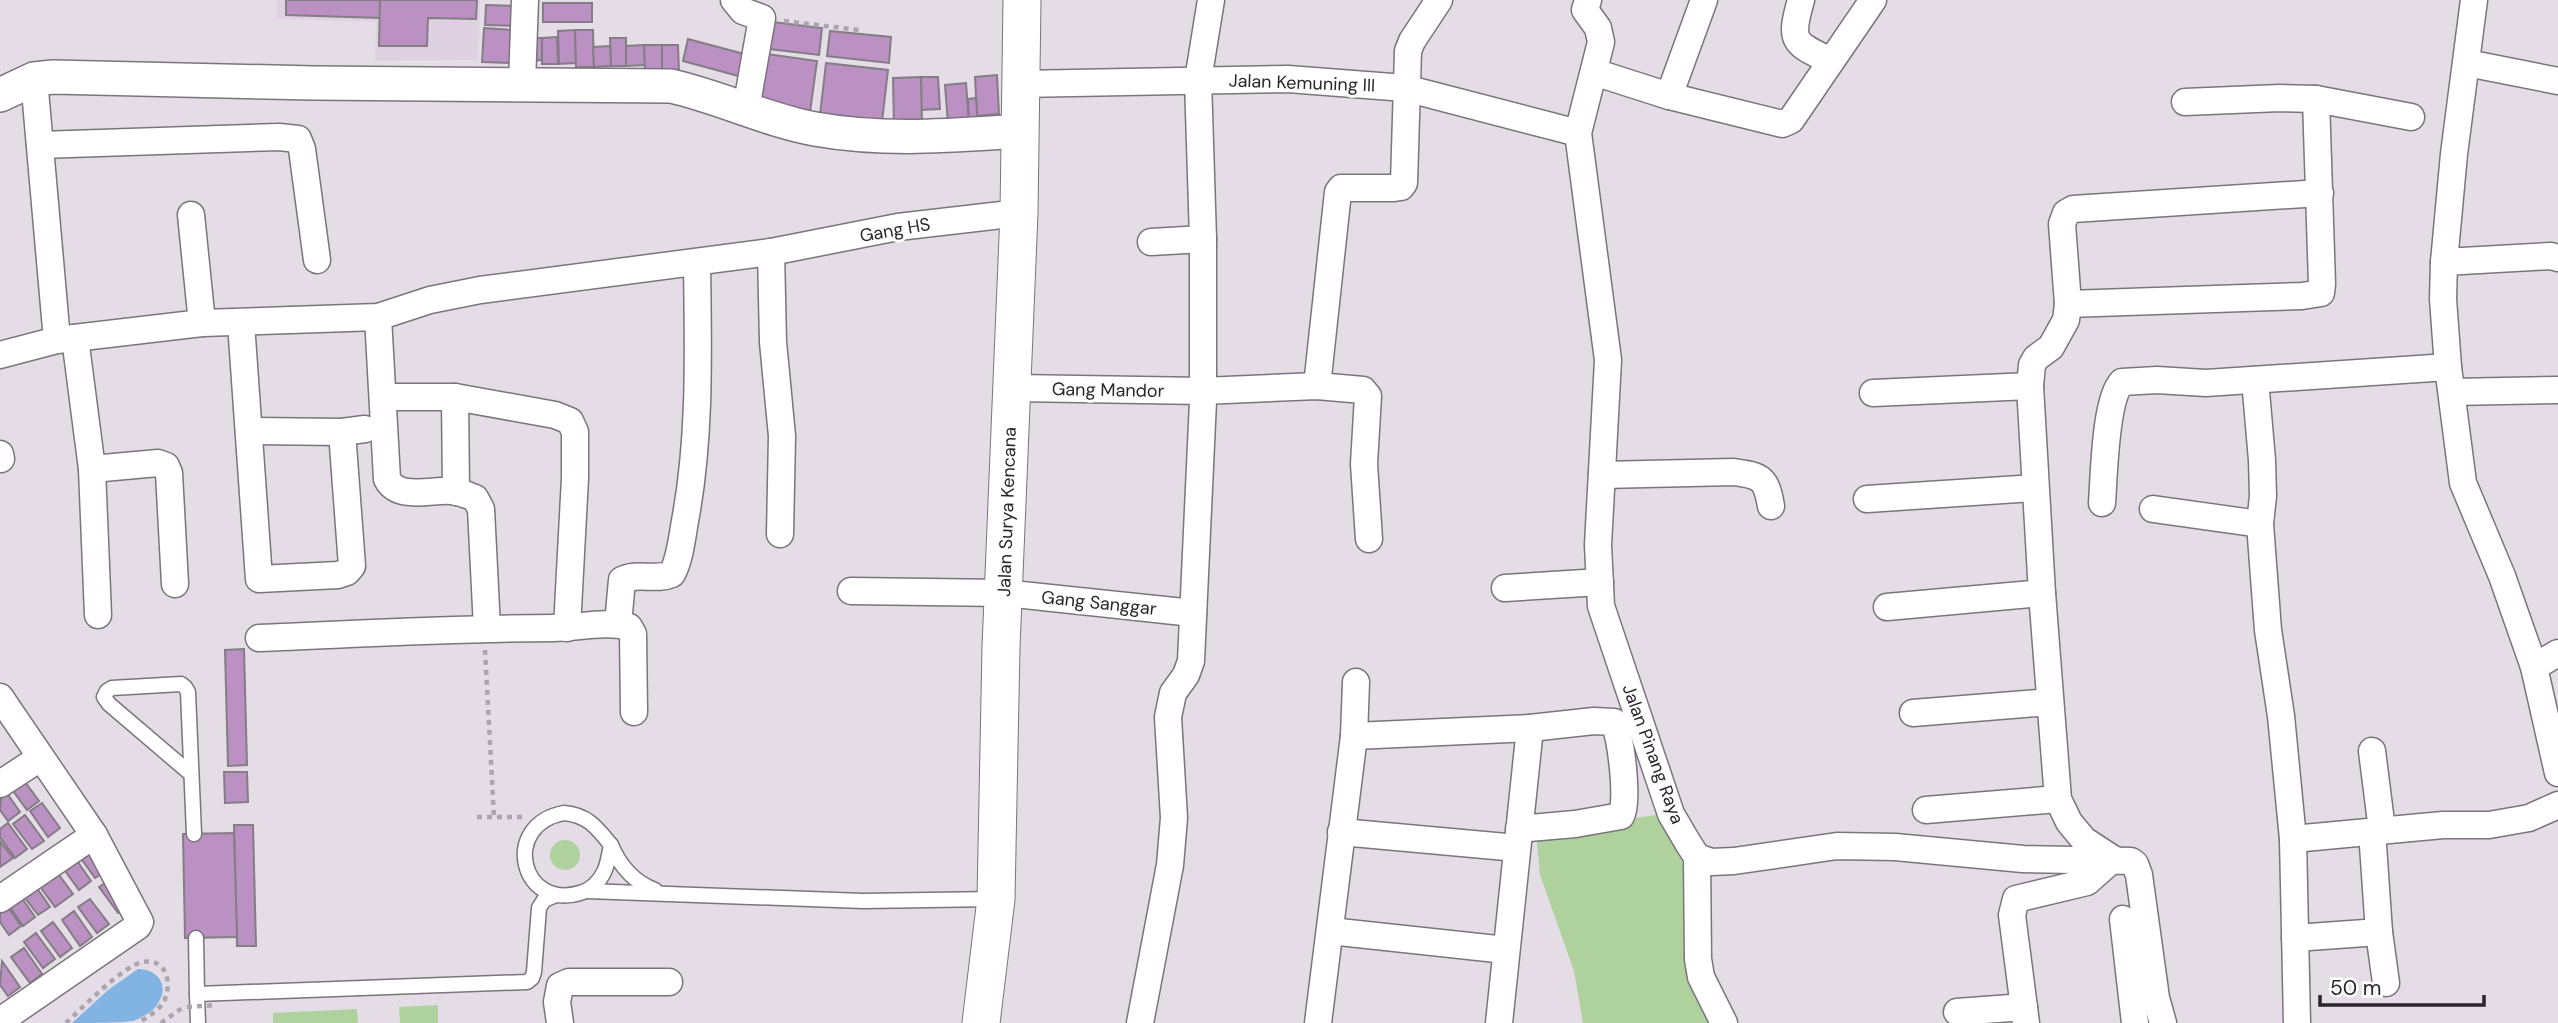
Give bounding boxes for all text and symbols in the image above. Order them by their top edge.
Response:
street label: Jalan Kemuning III [1228,68,1376,98]
street label: Gang HS [858,212,932,248]
street label: Gang Mandor [1052,377,1165,403]
street label: Jalan Surya Kencana [992,427,1022,597]
street label: Gang Sanggar [1040,585,1158,621]
street label: Jalan Pinang Raya [1617,681,1689,827]
scale bar [2320,964,2484,1008]
text: 50 m [2330,974,2381,1002]

